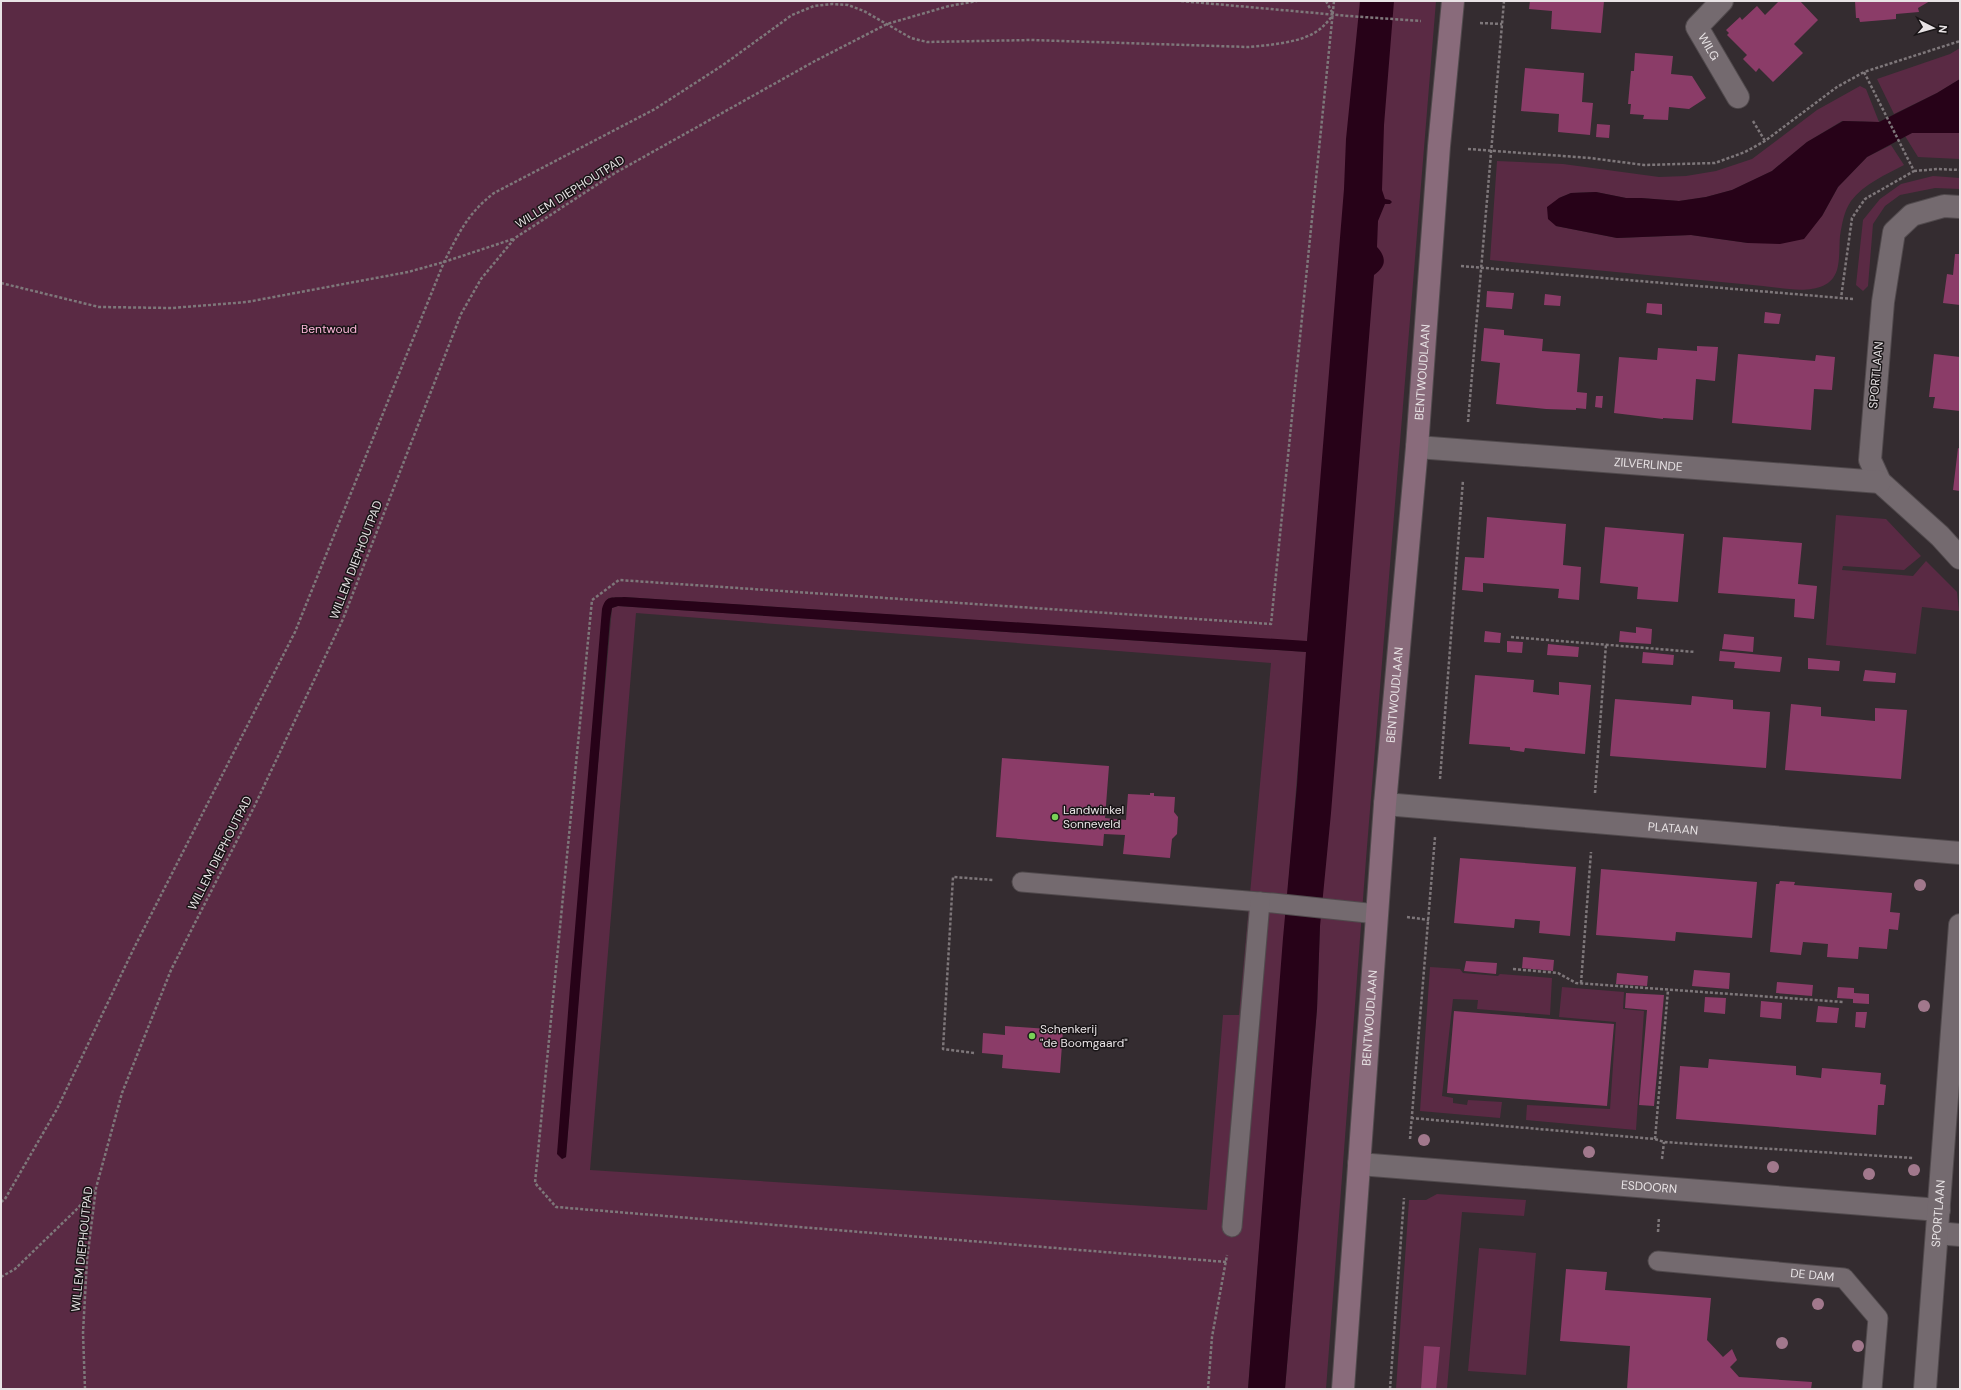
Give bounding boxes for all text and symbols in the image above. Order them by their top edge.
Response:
north arrow [1913,8,1953,48]
text: N [1936,24,1950,34]
street label: WILG [1694,30,1723,63]
street label: WILLEM DIEPHOUTPAD [512,152,628,232]
park label: Bentwoud [301,321,357,337]
street label: BENTWOUDLAAN [1411,323,1434,421]
street label: SPORTLAAN [1865,341,1887,409]
street label: ZILVERLINDE [1614,454,1683,475]
street label: WILLEM DIEPHOUTPAD [326,498,386,622]
street label: BENTWOUDLAAN [1383,646,1407,744]
street label: WILLEM DIEPHOUTPAD [184,793,256,913]
place label: Landwinkel Sonneveld [1063,802,1124,832]
marker: Landwinkel Sonneveld [1050,812,1060,822]
street label: PLATAAN [1647,818,1699,839]
street label: BENTWOUDLAAN [1358,969,1381,1067]
place label: Schenkerij "de Boomgaard" [1040,1021,1128,1051]
marker: Schenkerij "de Boomgaard" [1027,1031,1037,1041]
street label: ESDOORN [1621,1177,1678,1197]
street label: SPORTLAAN [1928,1179,1949,1248]
street label: WILLEM DIEPHOUTPAD [67,1185,97,1313]
street label: DE DAM [1790,1265,1835,1285]

